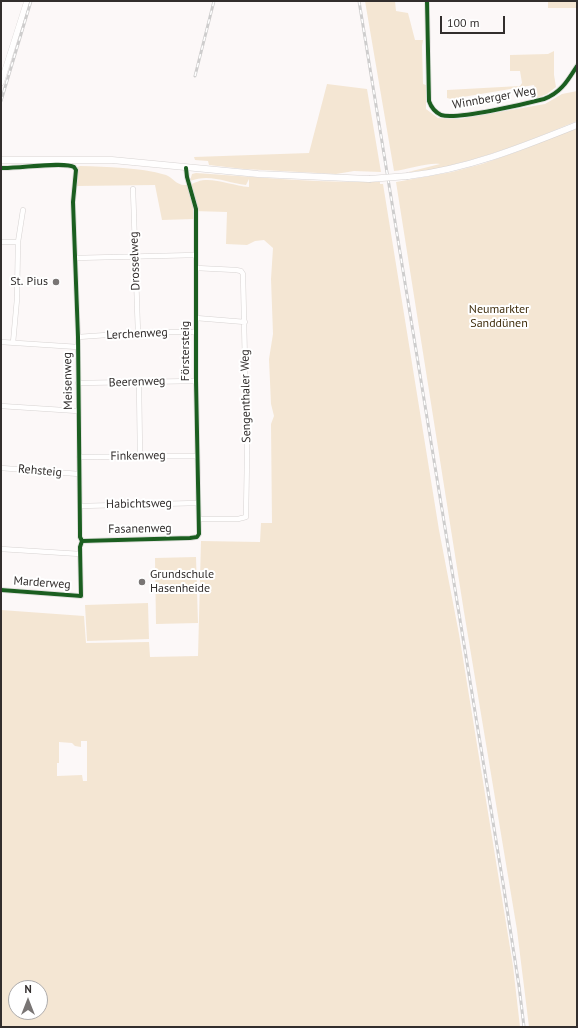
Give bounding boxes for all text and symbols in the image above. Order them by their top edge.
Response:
scale bar [442,8,507,34]
text: 100 m [447,15,480,30]
street label: Winnberger Weg [451,84,537,112]
street label: Drosselweg [127,231,143,291]
place label: St. Pius [10,275,48,289]
marker: St. Pius [51,277,61,287]
park label: Neumarkter Sanddünen [469,303,529,331]
street label: Förstersteig [179,321,193,381]
street label: Lerchenweg [106,325,168,343]
street label: Sengenthaler Weg [238,349,254,443]
street label: Meisenweg [60,352,76,410]
street label: Beerenweg [108,374,166,390]
street label: Finkenweg [110,448,166,464]
street label: Rehsteig [17,462,63,480]
street label: Habichtsweg [106,496,172,512]
street label: Fasanenweg [108,521,172,537]
place label: Grundschule Hasenheide [150,568,214,596]
street label: Marderweg [13,574,71,592]
marker: Grundschule Hasenheide [137,577,147,587]
north arrow [8,980,48,1020]
text: N [24,982,32,996]

